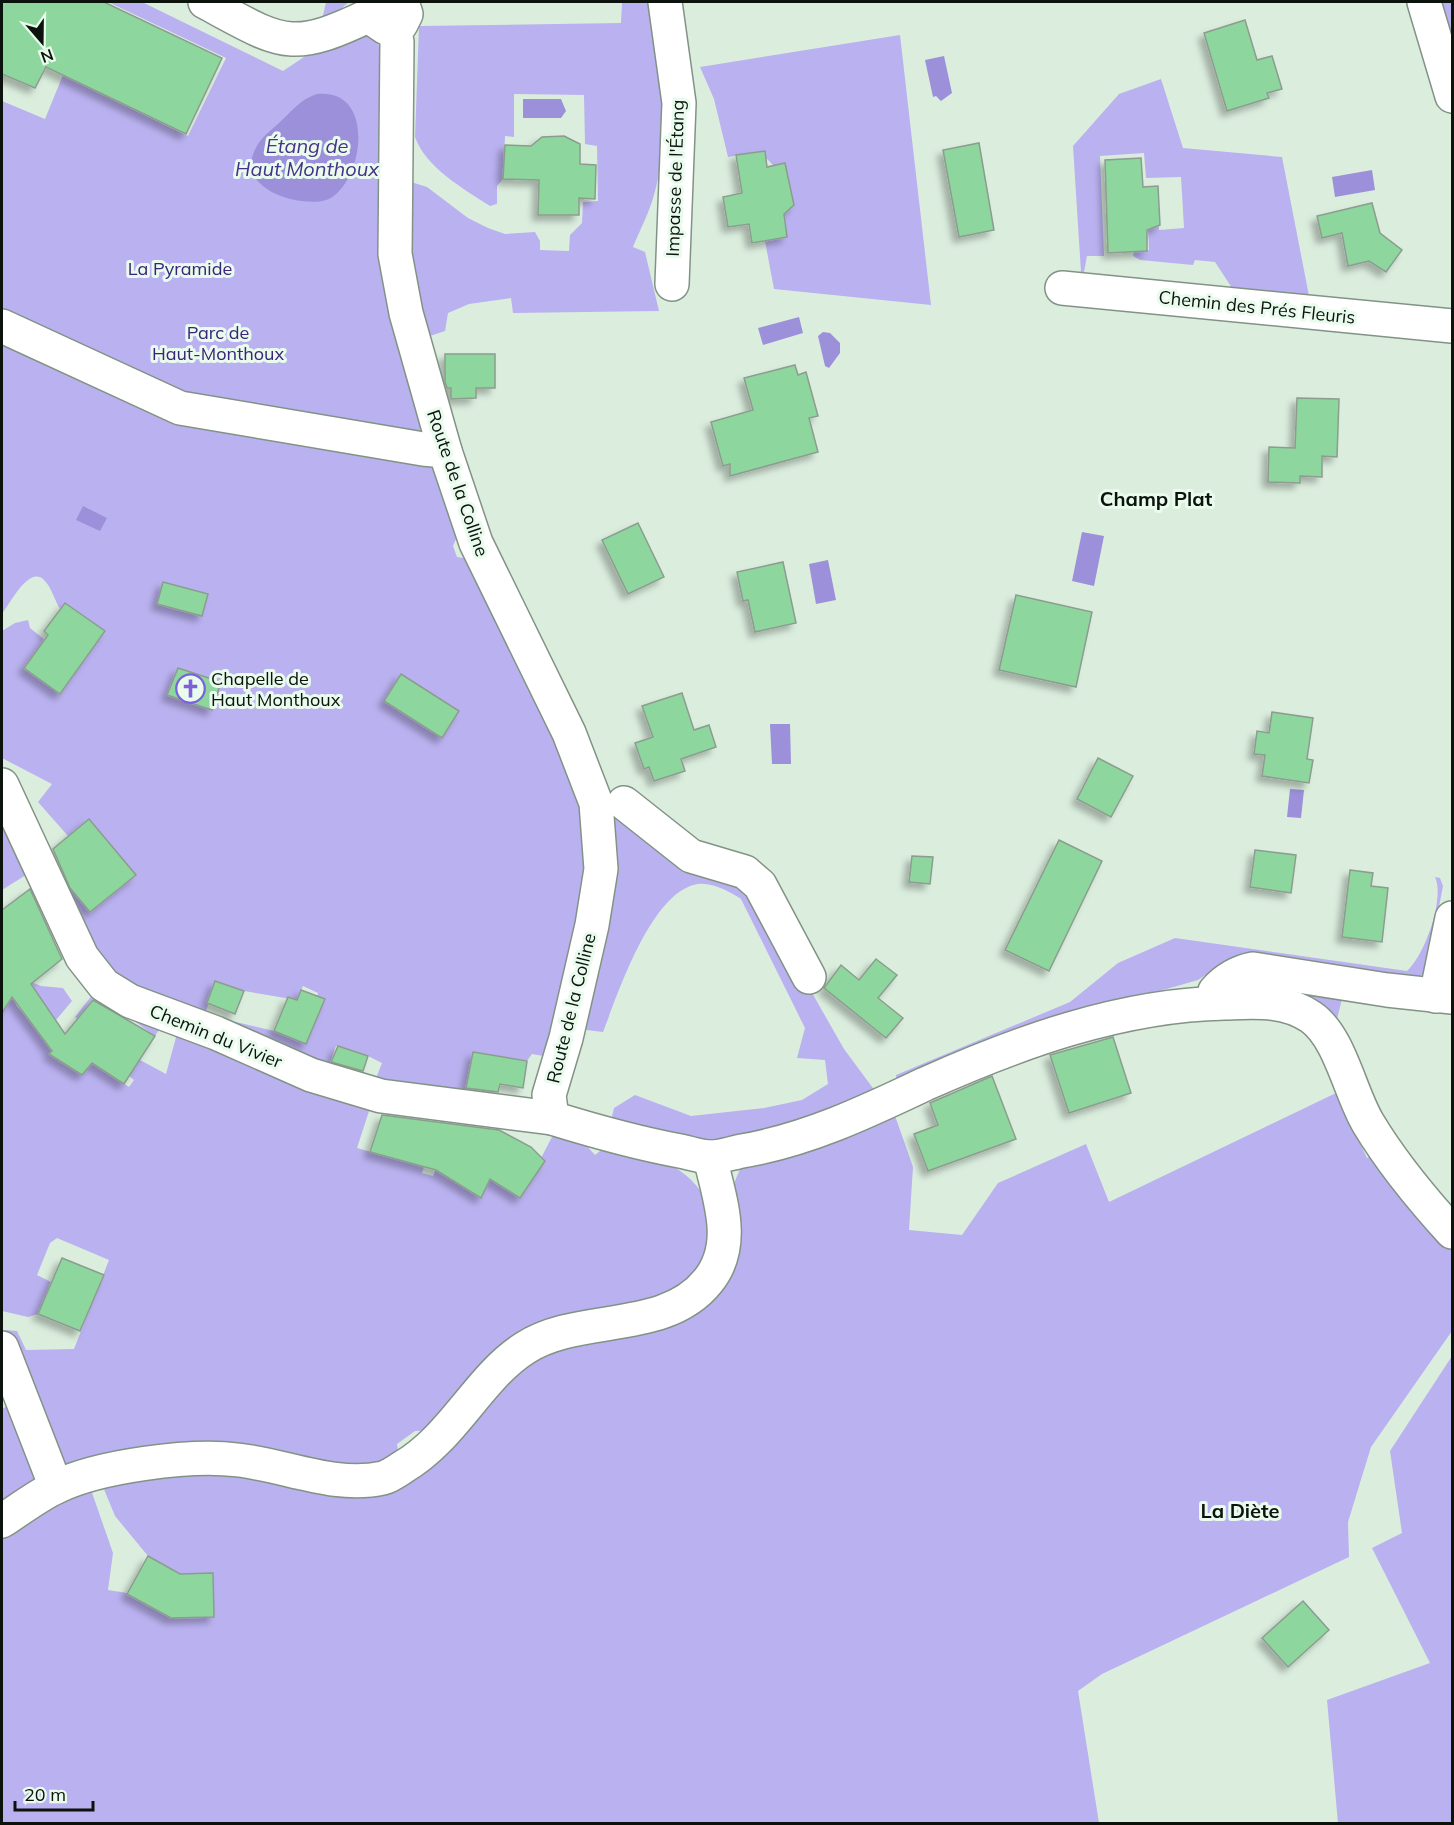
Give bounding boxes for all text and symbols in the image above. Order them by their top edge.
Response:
north arrow [12,12,72,72]
text: N [38,45,56,68]
street label: Impasse de l'Étang [661,99,689,257]
water label: Étang de Haut Monthoux [235,133,380,181]
park label: La Pyramide [128,257,232,280]
street label: Chemin des Prés Fleuris [1157,285,1357,329]
park label: Parc de Haut-Monthoux [152,321,284,365]
street label: Route de la Colline [422,407,494,559]
district label: Champ Plat [1100,486,1213,511]
place label: Chapelle de Haut Monthoux [211,667,341,711]
church icon: Chapelle de Haut Monthoux [174,672,206,704]
street label: Route de la Colline [541,931,601,1085]
street label: Chemin du Vivier [146,999,286,1073]
district label: La Diète [1201,1498,1279,1523]
scale bar [15,1774,93,1812]
text: 20 m [24,1783,66,1806]

